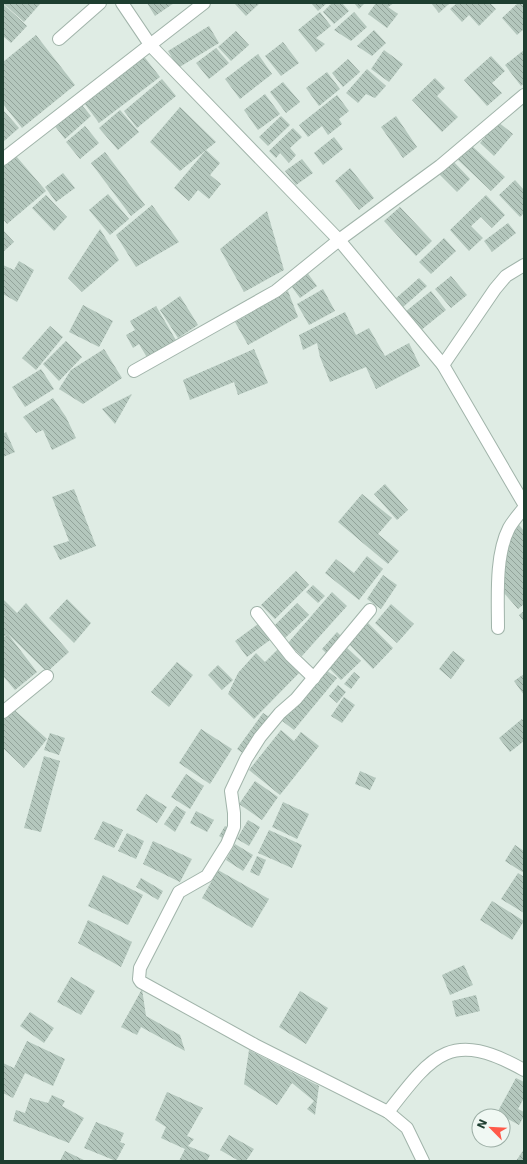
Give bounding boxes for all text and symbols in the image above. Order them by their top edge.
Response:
north arrow [471,1108,511,1148]
text: N [475,1117,490,1131]

